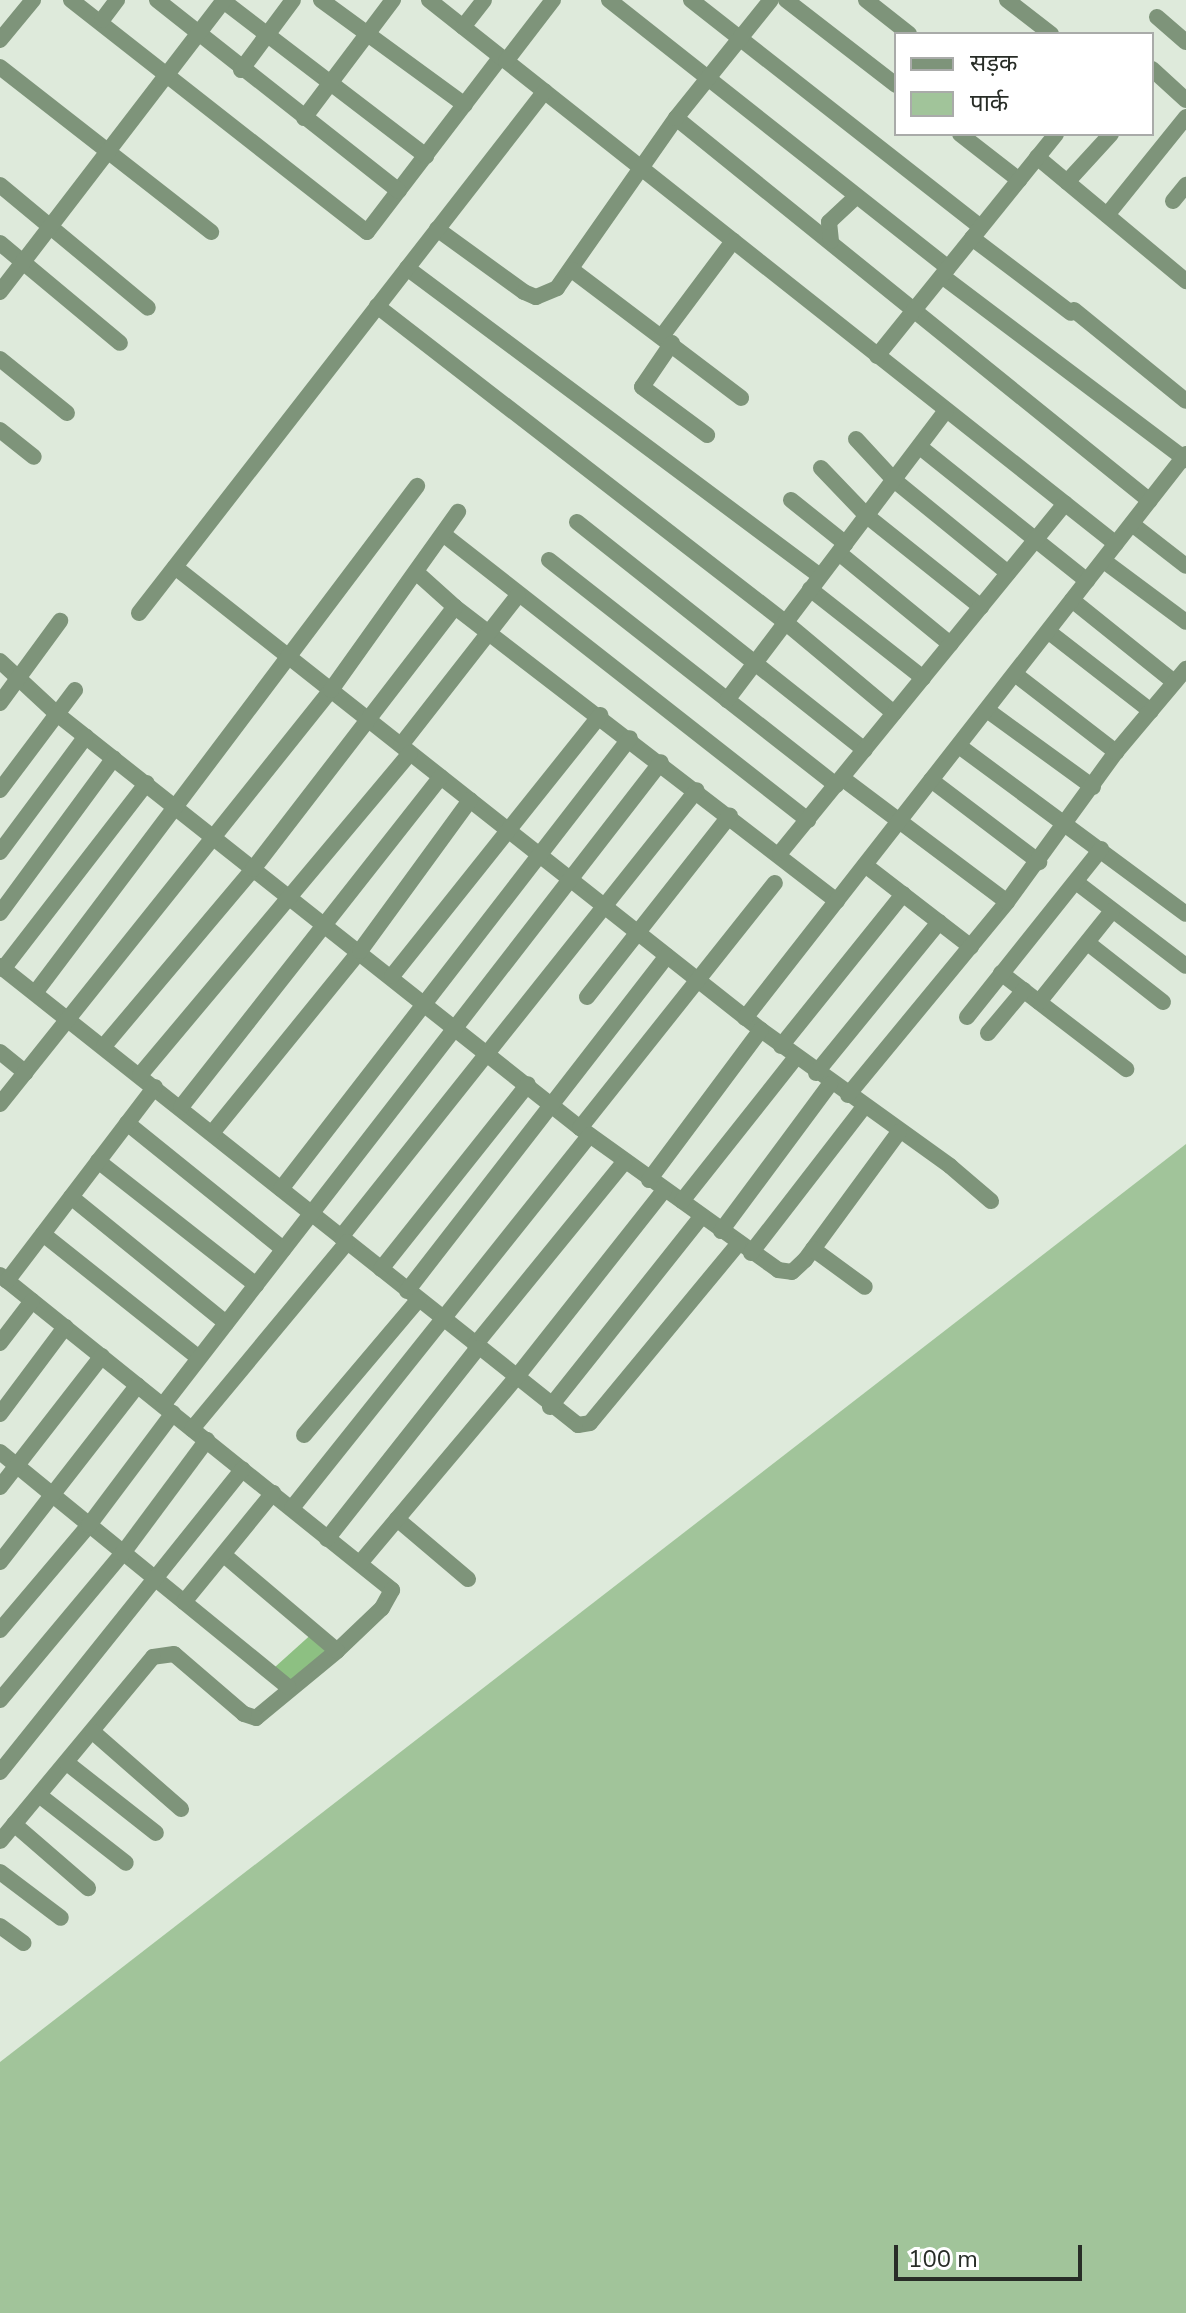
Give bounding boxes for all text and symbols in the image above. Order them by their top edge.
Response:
legend [894,32,1154,136]
text: सड़क [970,47,1018,79]
text: पार्क [970,87,1008,119]
scale bar [898,2229,1086,2279]
text: 100 m [908,2243,978,2275]

